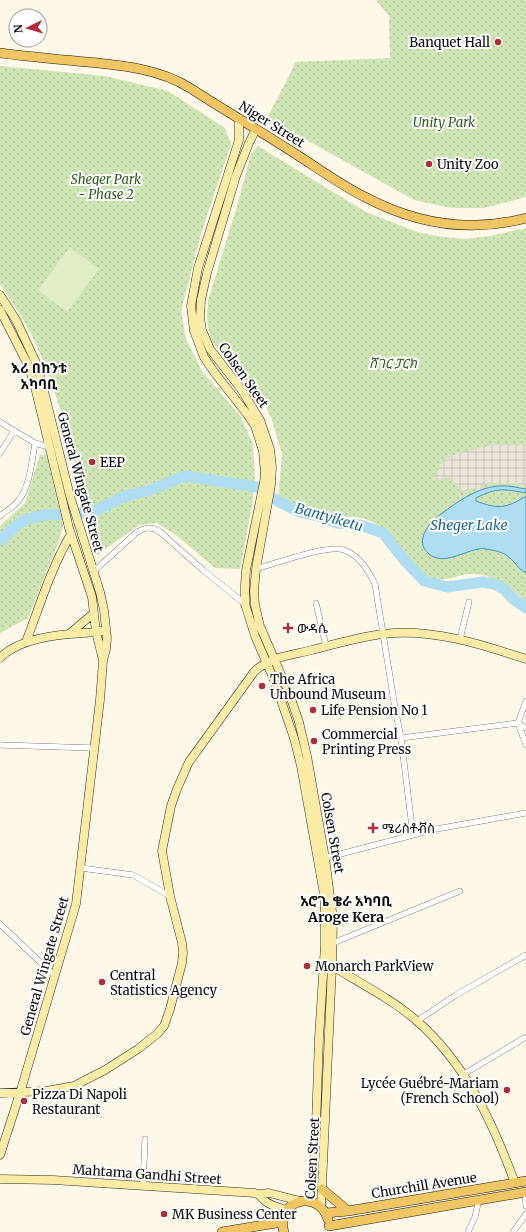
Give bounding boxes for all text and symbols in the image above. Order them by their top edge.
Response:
north arrow [8,8,48,48]
text: N [11,24,25,34]
place label: Banquet Hall [409,34,490,51]
marker: Banquet Hall [493,37,503,47]
street label: Niger Street [236,97,308,151]
park label: Unity Park [413,114,475,131]
place label: Unity Zoo [437,156,499,173]
marker: Unity Zoo [424,159,434,169]
park label: Sheger Park - Phase 2 [71,171,141,203]
street label: Colsen Steet [215,339,272,411]
park label: ሸገር ፓርክ [369,355,417,372]
district label: እሪ በከንቱ አካባቢ [11,359,67,393]
street label: General Wingate Street [54,410,107,554]
place label: EEP [100,454,125,471]
marker: EEP [87,457,97,467]
water label: Bantyiketu [293,499,365,535]
water label: Sheger Lake [430,516,508,534]
place label: ውዳሴ [297,620,328,637]
marker: ውዳሴ [282,622,294,634]
place label: The Africa Unbound Museum [270,671,386,703]
marker: The Africa Unbound Museum [257,681,267,691]
place label: Life Pension No 1 [321,702,428,719]
marker: Life Pension No 1 [308,705,318,715]
place label: Commercial Printing Press [322,726,411,758]
marker: Commercial Printing Press [309,736,319,746]
street label: Colsen Street [317,791,348,875]
place label: ሜሪስቶቭስ [382,820,435,837]
marker: ሜሪስቶቭስ [367,822,379,834]
district label: አሮጌ ቄራ አካባቢ Aroge Kera [300,892,392,926]
street label: General Wingate Street [16,895,72,1038]
place label: Monarch ParkView [315,958,434,975]
marker: Monarch ParkView [302,961,312,971]
place label: Central Statistics Agency [110,967,218,999]
marker: Central Statistics Agency [97,977,107,987]
place label: Lycée Guébré-Mariam (French School) [361,1075,499,1107]
marker: Lycée Guébré-Mariam (French School) [502,1085,512,1095]
place label: Pizza Di Napoli Restaurant [32,1086,127,1118]
marker: Pizza Di Napoli Restaurant [19,1096,29,1106]
street label: Colsen Street [302,1117,323,1199]
street label: Mahtama Gandhi Street [72,1161,222,1188]
street label: Churchill Avenue [370,1169,478,1202]
place label: MK Business Center [172,1206,297,1223]
marker: MK Business Center [159,1209,169,1219]

